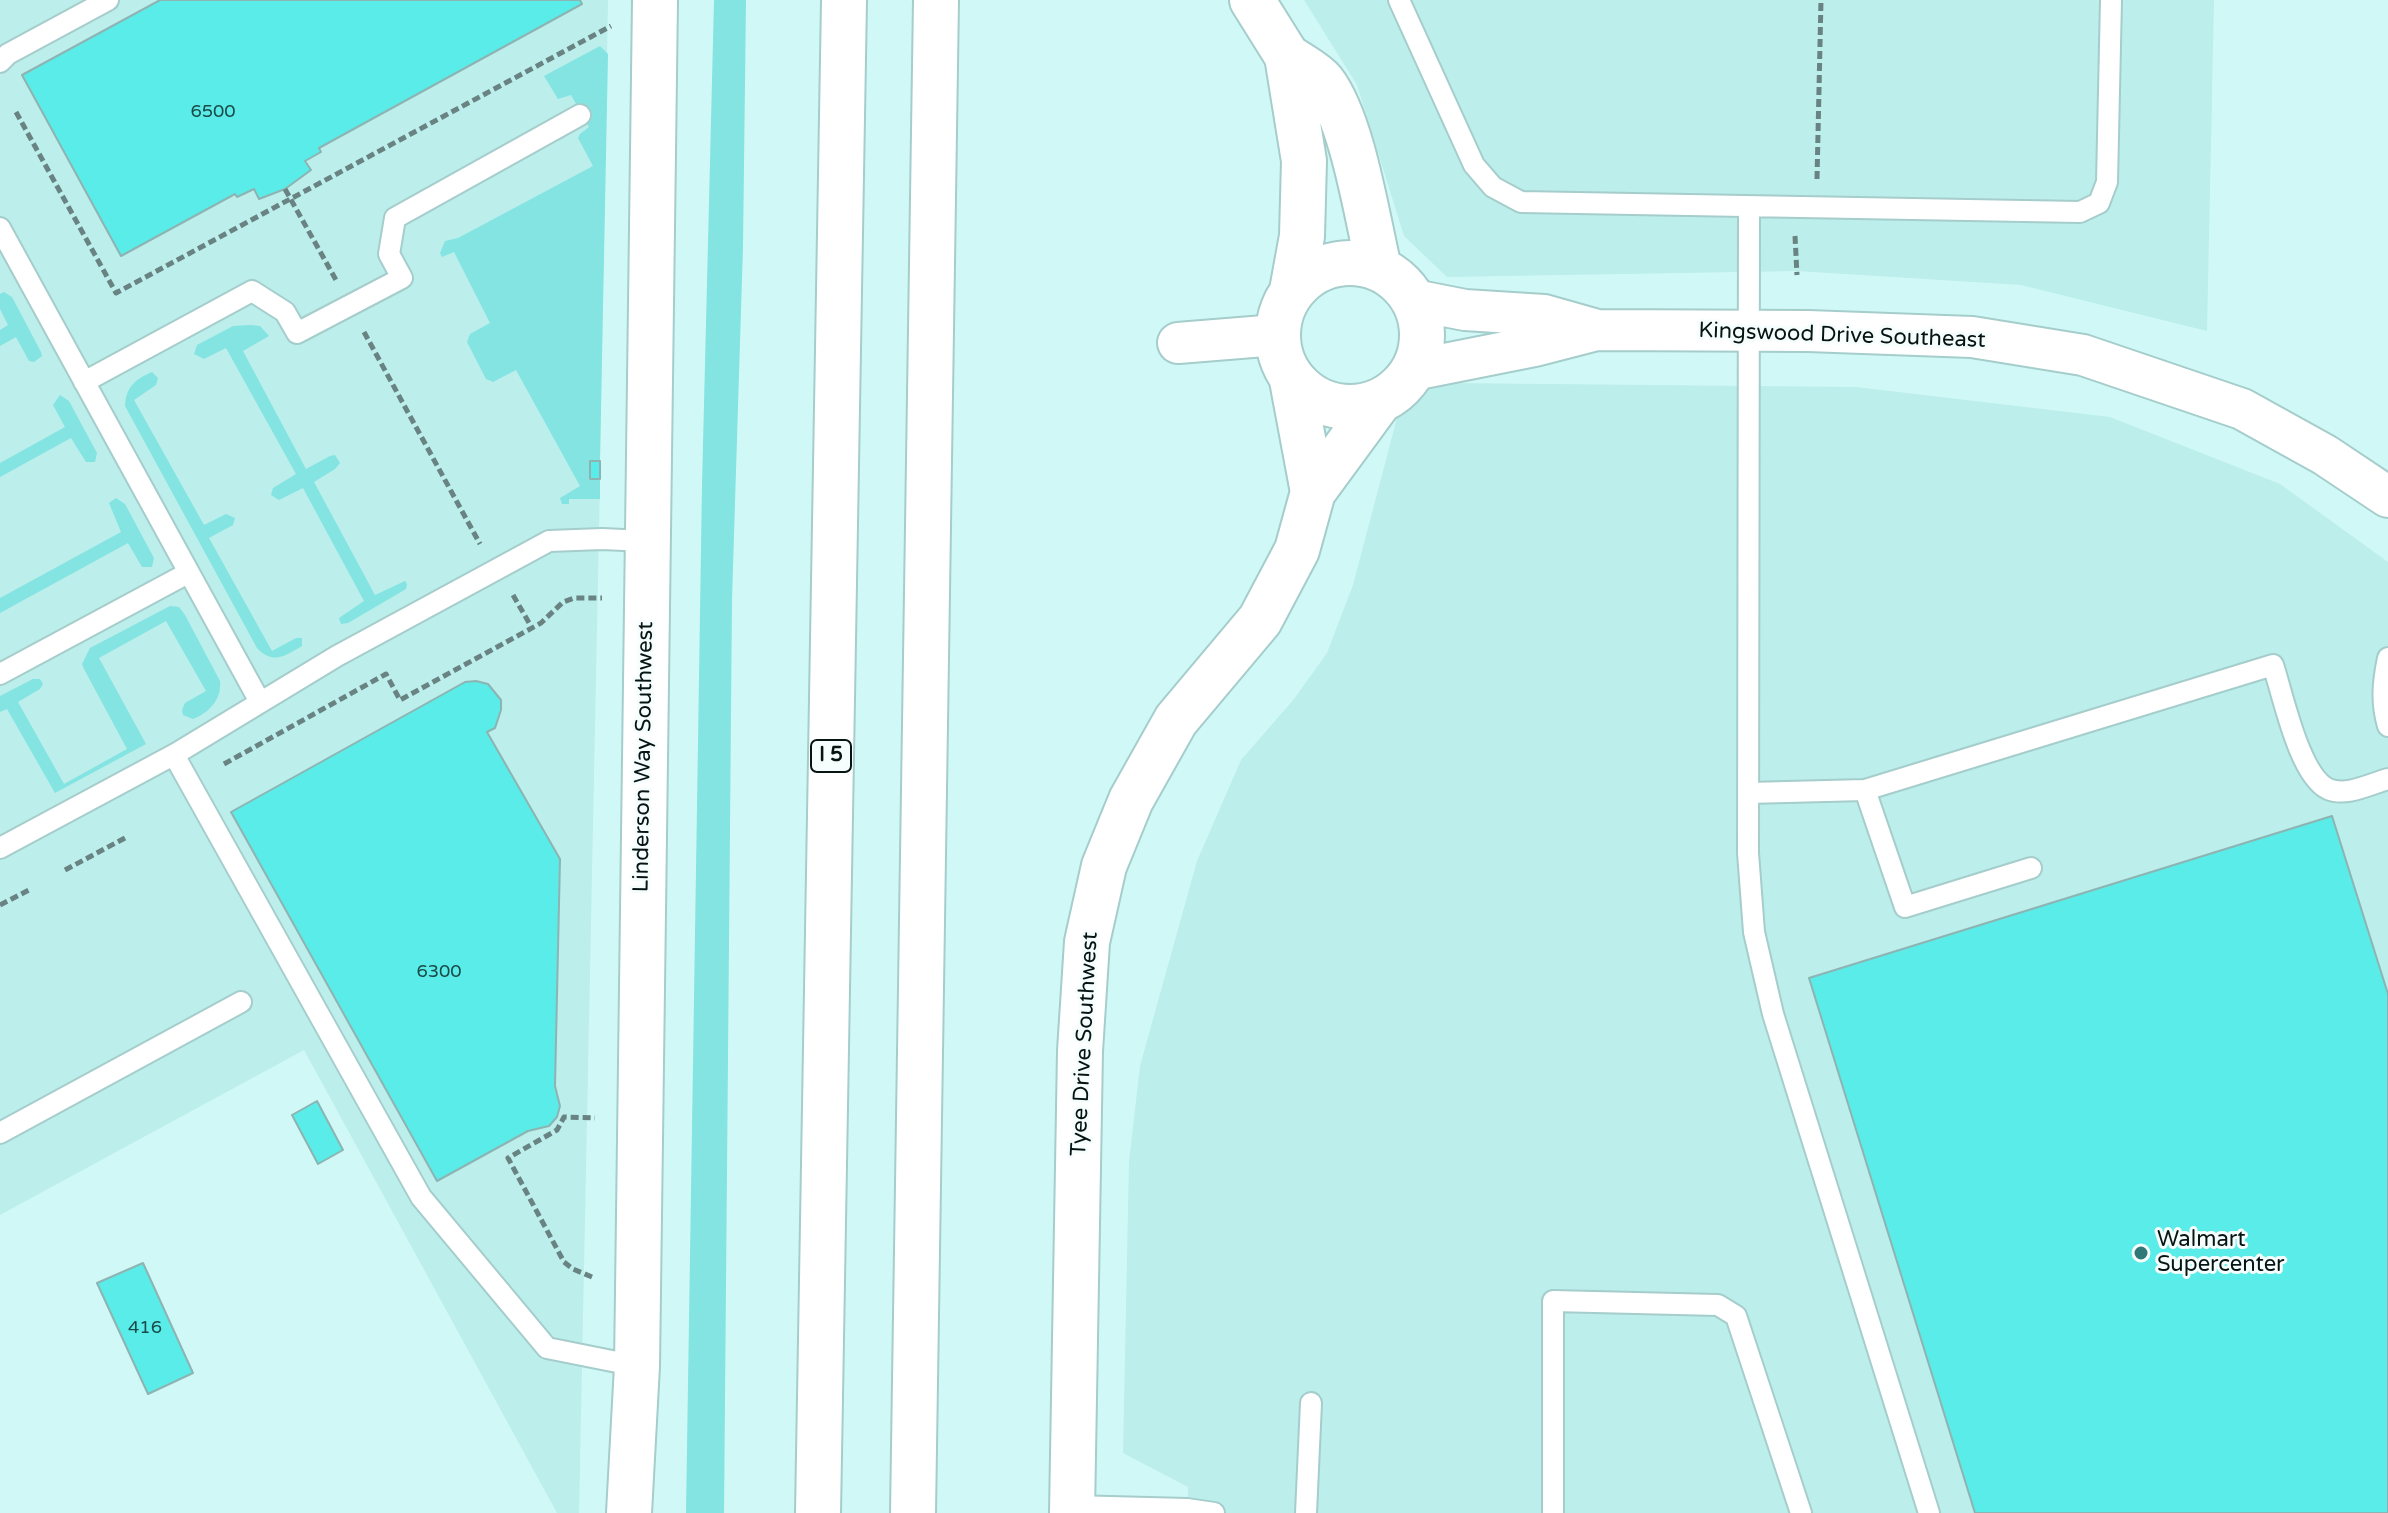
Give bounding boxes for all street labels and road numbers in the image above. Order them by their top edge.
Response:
street label: Kingswood Drive Southeast [1698,318,1986,354]
street label: Linderson Way Southwest [628,621,660,893]
road number: I 5 [811,740,851,772]
street label: Tyee Drive Southwest [1066,931,1104,1157]

